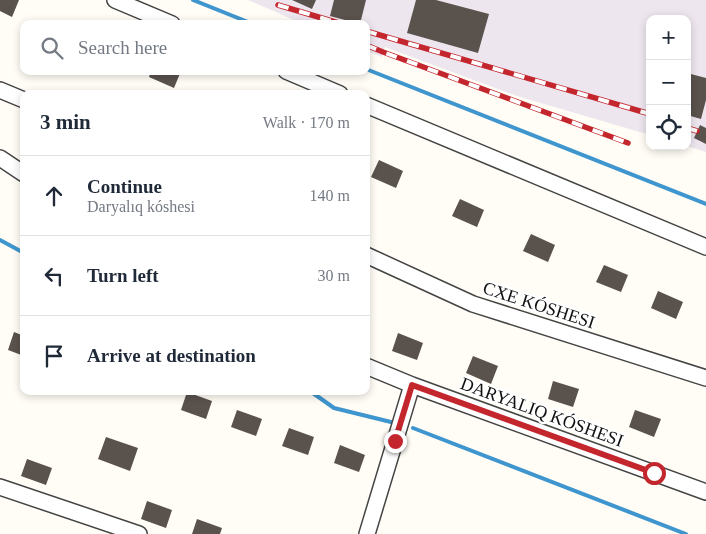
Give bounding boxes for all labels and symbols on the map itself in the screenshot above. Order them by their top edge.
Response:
street label: CXE KÓSHESI [481,277,598,333]
street label: DARYALIQ KÓSHESI [458,372,626,451]
route end [384,430,407,453]
route start [643,462,666,485]

